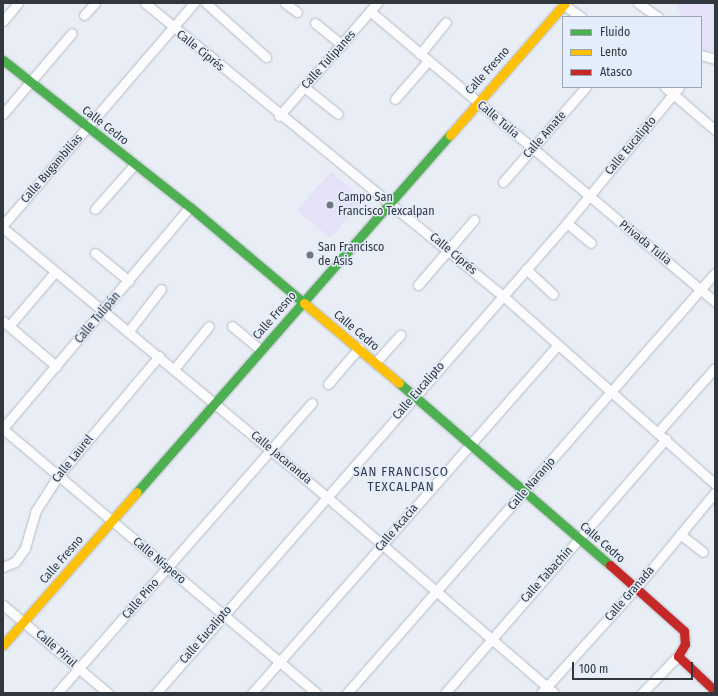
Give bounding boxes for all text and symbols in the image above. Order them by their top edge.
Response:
legend [562,16,702,88]
text: Fluido [600,25,630,39]
street label: Calle Ciprés [173,27,227,75]
street label: Calle Tulipanes [299,28,359,92]
street label: Calle Fresno [463,44,513,98]
text: Lento [600,45,627,59]
text: Atasco [600,65,632,79]
street label: Calle Tulia [474,98,522,142]
street label: Calle Cedro [79,103,131,149]
street label: Calle Amate [521,108,569,162]
street label: Calle Eucalipto [602,114,660,178]
street label: Calle Bugambilias [18,132,86,206]
place label: Campo San Francisco Texcalpan [338,191,434,219]
marker: Campo San Francisco Texcalpan [325,200,335,210]
street label: Privada Tulia [616,218,674,268]
street label: Calle Ciprés [426,230,480,278]
place label: San Francisco de Asis [318,241,384,269]
marker: San Francisco de Asis [305,250,315,260]
street label: Calle Tulipán [72,289,124,347]
street label: Calle Fresno [250,289,300,343]
street label: Calle Cedro [330,308,382,354]
street label: Calle Eucalipto [390,359,448,423]
street label: Calle Jacaranda [248,428,314,488]
street label: Calle Laurel [49,432,97,486]
street label: Calle Naranjo [505,455,559,513]
district label: SAN FRANCISCO TEXCALPAN [353,465,449,496]
street label: Calle Acacia [373,501,421,555]
street label: Calle Cedro [576,519,628,567]
street label: Calle Fresno [37,533,87,587]
street label: Calle Níspero [130,535,188,587]
street label: Calle Tabachín [518,544,576,606]
street label: Calle Granada [602,564,658,624]
street label: Calle Pino [120,576,162,622]
street label: Calle Eucalipto [177,603,235,667]
street label: Calle Pirul [33,627,79,671]
scale bar [574,654,695,680]
text: 100 m [579,662,608,676]

